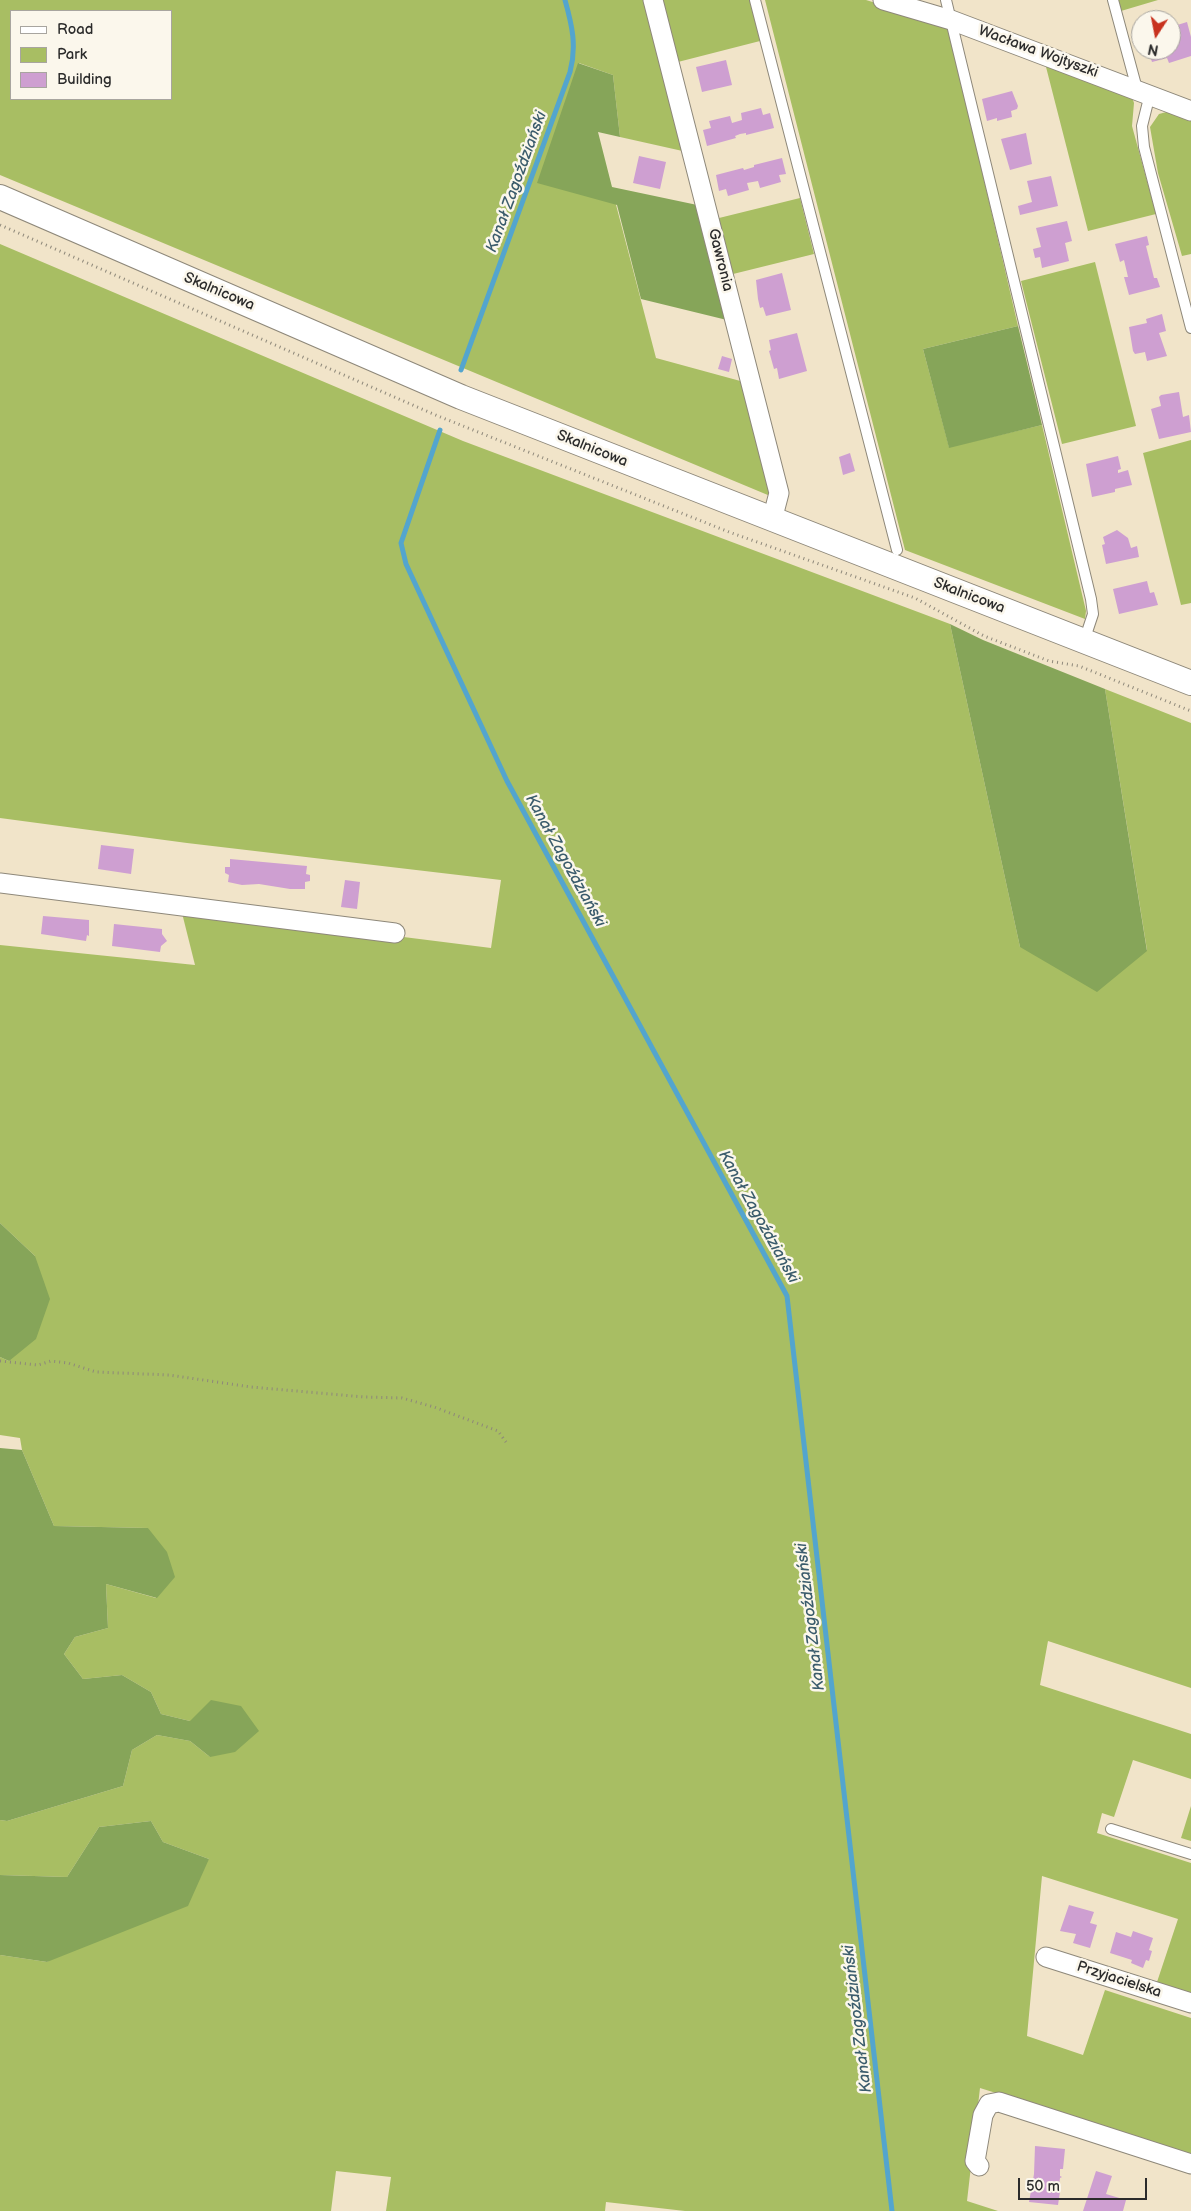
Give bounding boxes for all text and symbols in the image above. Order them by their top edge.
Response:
legend [10,10,172,100]
north arrow [1131,10,1181,60]
text: Road [57,20,93,39]
street label: Wacława Wojtyszki [976,22,1100,82]
text: N [1146,40,1160,59]
text: Park [57,45,87,64]
text: Building [57,70,112,89]
water label: Kanał Zagoździański [483,109,551,255]
street label: Gawronia [704,227,736,293]
street label: Skalnicowa [181,269,257,315]
street label: Skalnicowa [554,427,630,471]
street label: Skalnicowa [931,574,1007,618]
water label: Kanał Zagoździański [521,791,609,931]
water label: Kanał Zagoździański [714,1147,802,1287]
water label: Kanał Zagoździański [792,1542,830,1692]
water label: Kanał Zagoździański [839,1944,877,2094]
street label: Przyjacielska [1074,1958,1164,2002]
scale bar [1021,2168,1150,2200]
text: 50 m [1026,2177,1060,2196]

